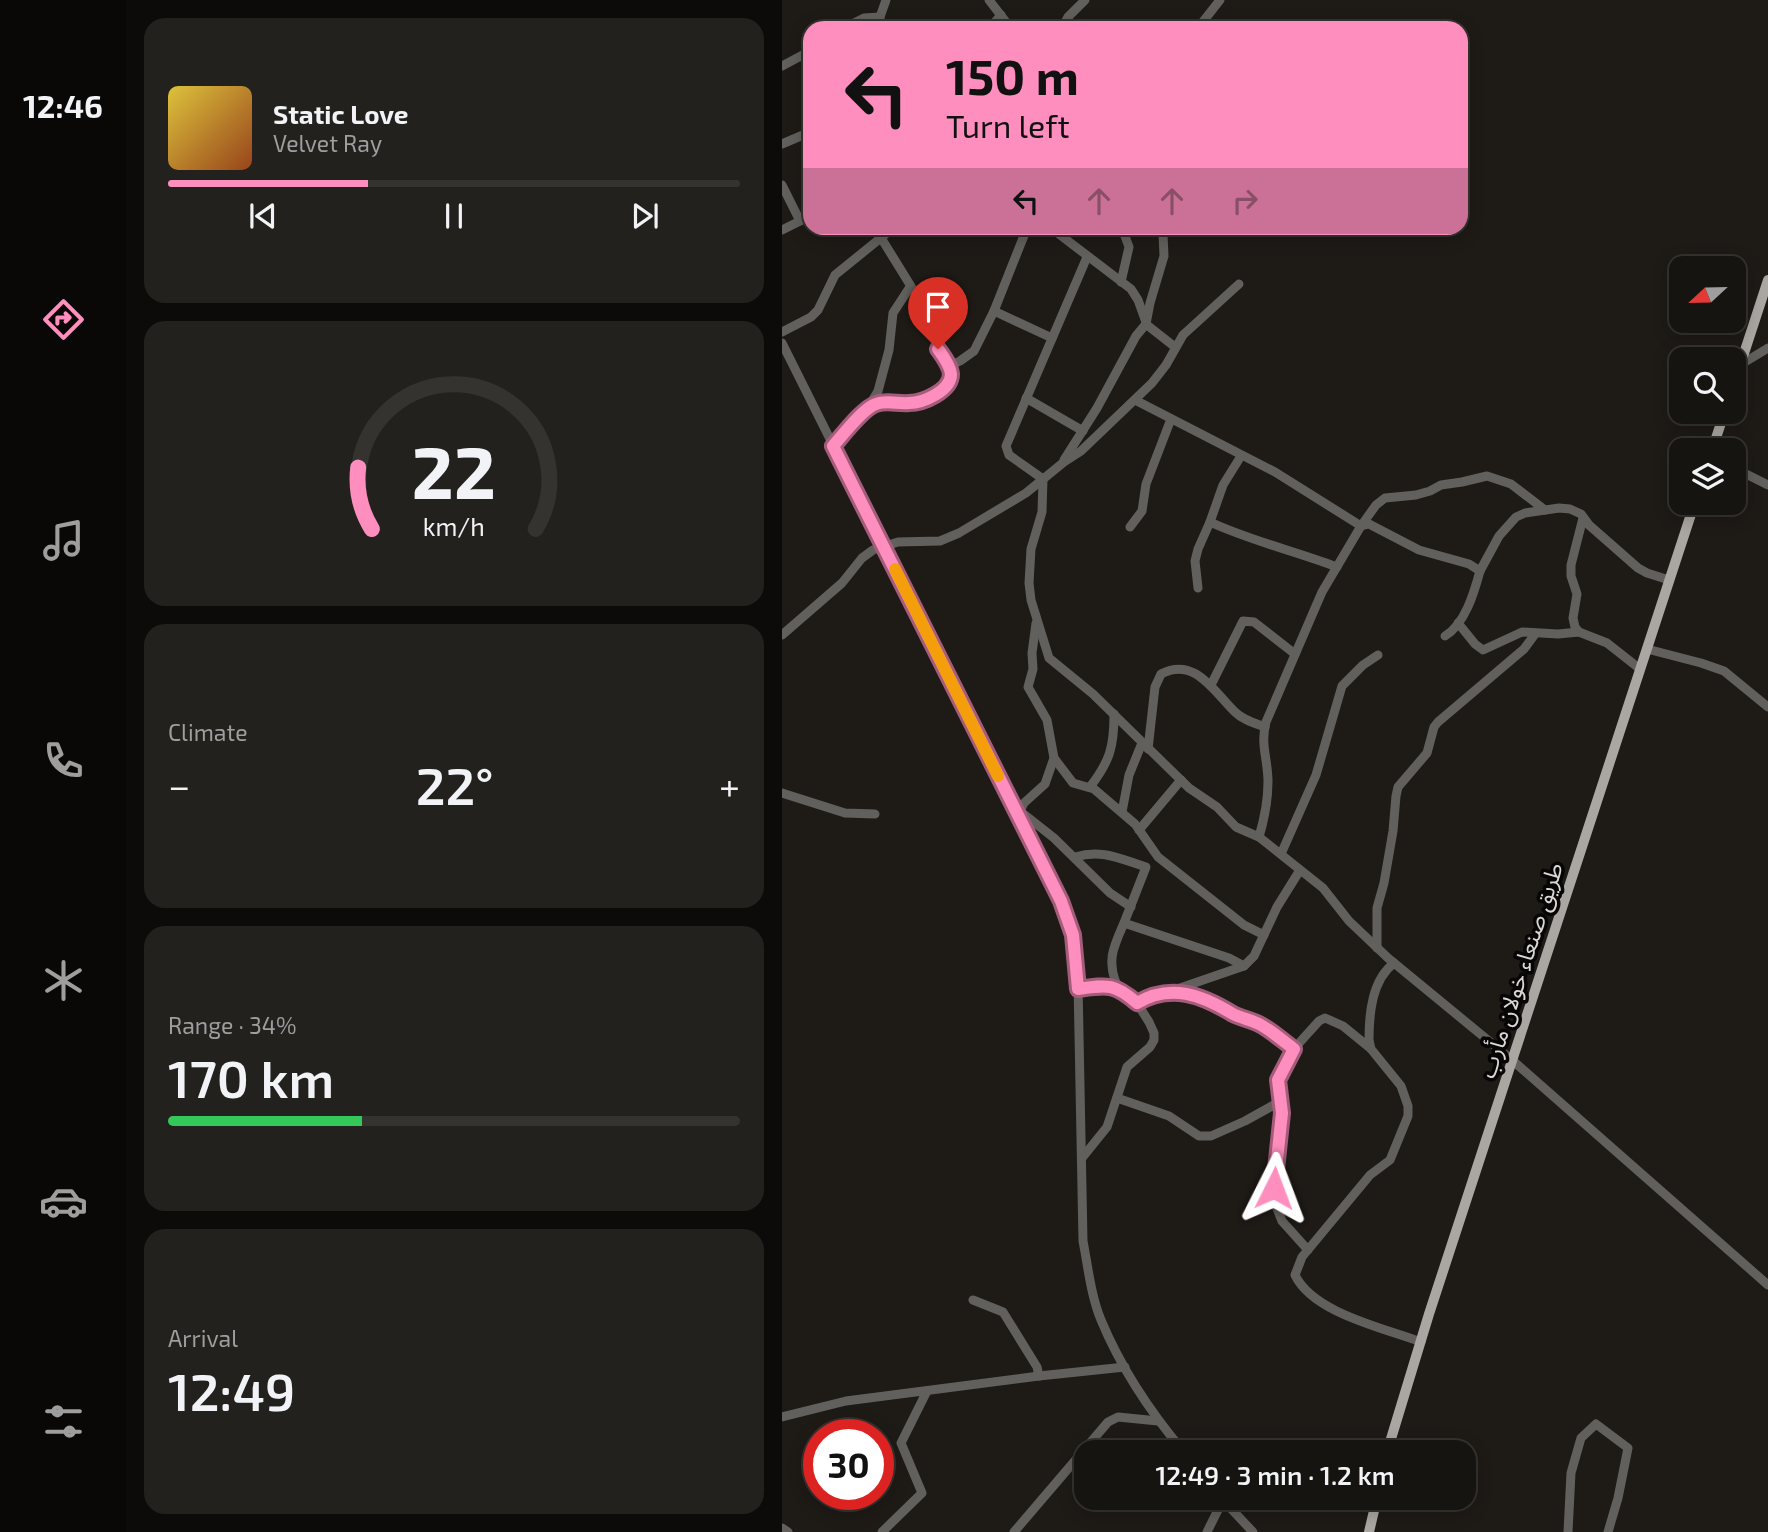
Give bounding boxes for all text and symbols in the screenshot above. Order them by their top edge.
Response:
text: 150 m [946,46,1079,105]
icon: left [831,49,922,140]
text: 12:46 [23,86,103,124]
text: Static Love [273,98,409,129]
text: Turn left [946,106,1070,144]
text: Velvet Ray [273,129,382,157]
icon: left [1007,182,1045,220]
icon: ahead [1080,182,1118,220]
icon: ahead [1153,182,1191,220]
icon: right [1226,182,1264,220]
icon: previous [244,197,282,235]
icon: pause [435,197,473,235]
icon: next [626,197,664,235]
north arrow [1669,256,1746,332]
map controls [1669,256,1746,515]
pin [908,277,968,349]
icon: arrive [919,288,957,326]
icon: directions [39,295,88,344]
button: search [1669,347,1746,424]
text: 22 [412,427,496,515]
button: layers [1669,438,1746,515]
text: km/h [423,511,485,541]
icon: music [39,516,88,565]
text: Climate [168,718,248,746]
icon: phone [39,736,88,785]
text: 22° [416,753,494,815]
text: − [168,762,190,808]
text: + [719,762,740,808]
street label: طريق صنعاء خولان مأرب [1472,859,1569,1082]
icon: climate [39,956,88,1005]
text: Range · 34% [168,1011,296,1039]
text: 170 km [168,1046,334,1108]
position arrow [1237,1151,1311,1225]
icon: car [39,1177,88,1226]
text: Arrival [168,1324,238,1352]
text: 12:49 [168,1359,295,1421]
icon: filters [39,1397,88,1446]
speed limit sign: 30 [803,1419,894,1510]
text: 12:49 · 3 min · 1.2 km [1155,1459,1395,1490]

